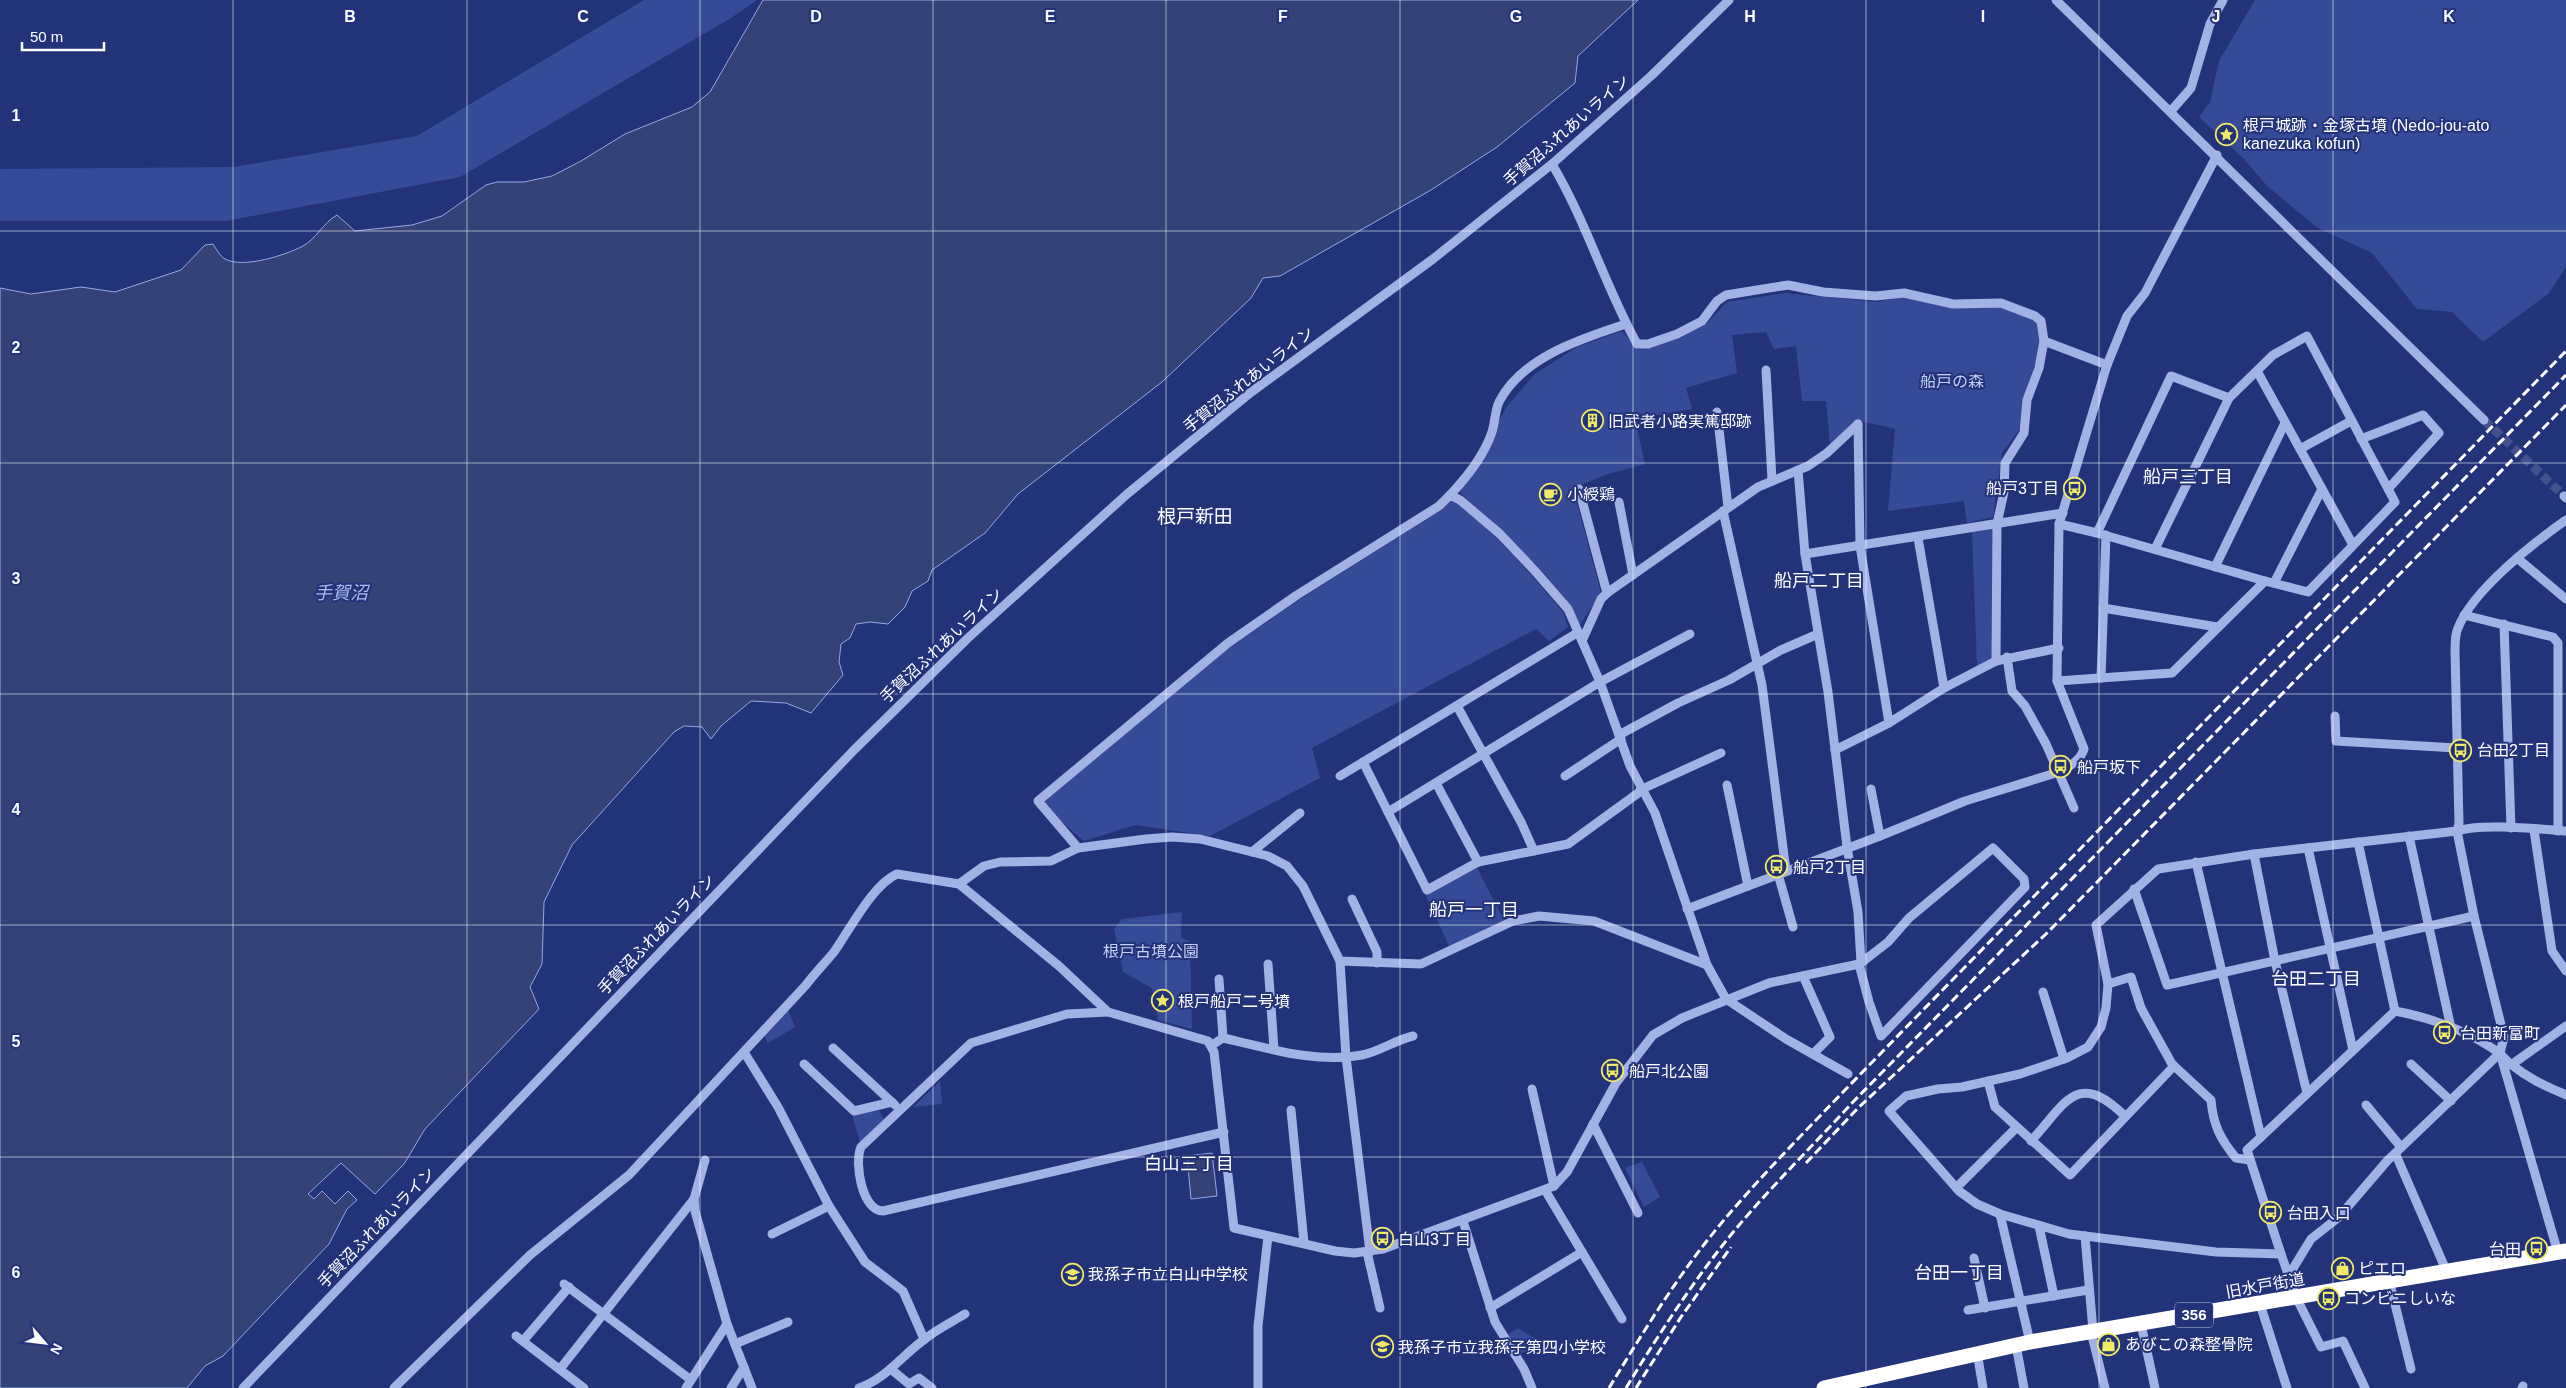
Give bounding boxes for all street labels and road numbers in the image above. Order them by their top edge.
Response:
street label: 手賀沼ふれあいライン [1500,71,1632,189]
street label: 手賀沼ふれあいライン [1180,323,1317,435]
street label: 手賀沼ふれあいライン [877,585,1006,706]
street label: 手賀沼ふれあいライン [595,871,718,998]
street label: 手賀沼ふれあいライン [315,1164,438,1291]
street label: 旧水戸街道 [2224,1270,2306,1301]
road number: 356 [2175,1302,2213,1328]

